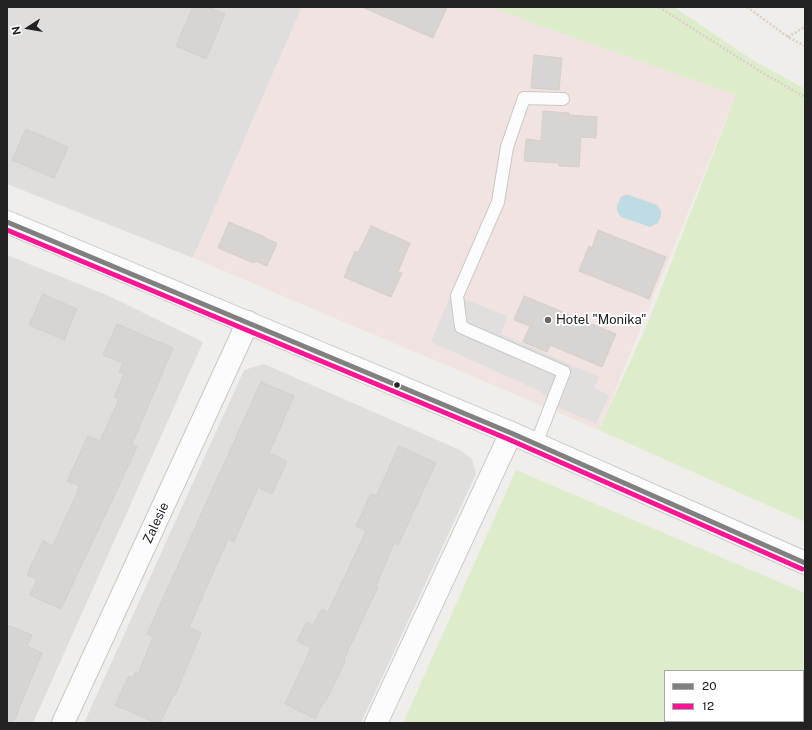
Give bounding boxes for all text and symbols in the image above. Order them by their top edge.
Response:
north arrow [8,8,48,48]
text: N [9,25,23,36]
place label: Hotel "Monika" [556,312,647,328]
marker: Hotel "Monika" [543,315,553,325]
unlabelled marker [392,380,402,390]
street label: Zalesie [140,500,172,546]
legend [664,670,804,722]
text: 20 [702,679,717,693]
text: 12 [702,699,714,713]

